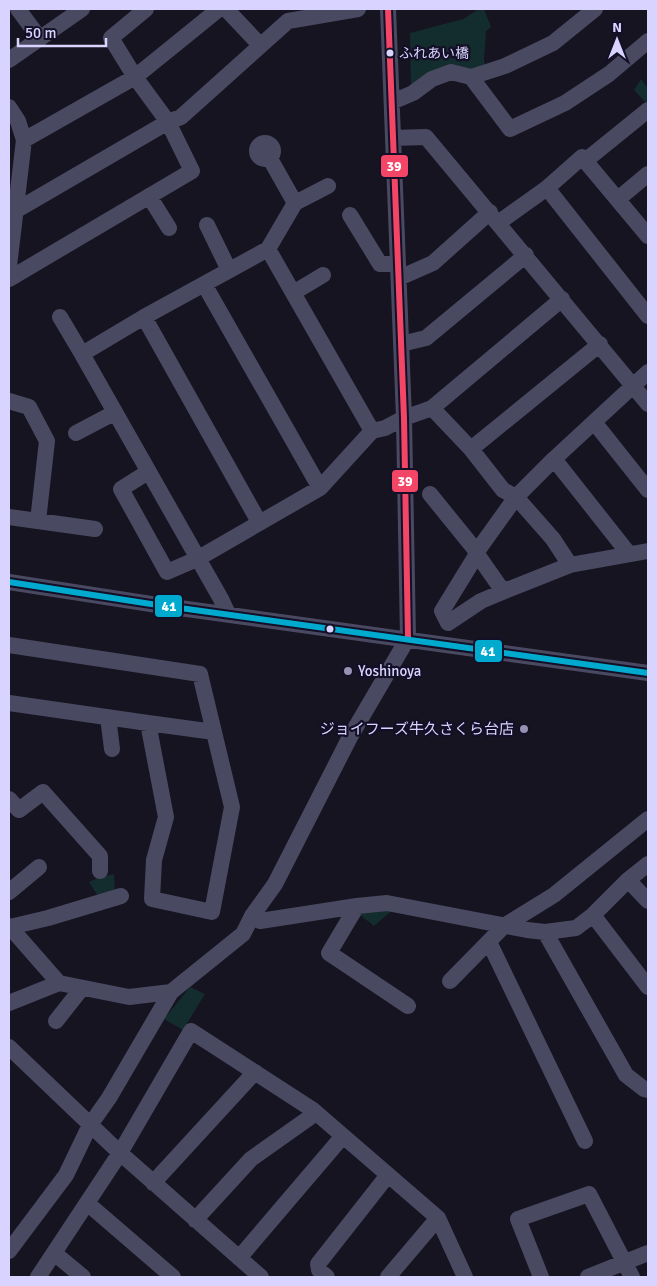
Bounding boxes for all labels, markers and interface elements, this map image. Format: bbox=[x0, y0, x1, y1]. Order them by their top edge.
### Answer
scale bar bbox=[18, 15, 105, 47]
north arrow bbox=[592, 15, 642, 65]
text: N bbox=[612, 19, 622, 36]
text: 50 m bbox=[25, 24, 56, 42]
place label: ふれあい橋 bbox=[399, 45, 469, 62]
marker: ふれあい橋 bbox=[385, 48, 395, 58]
line badge: 39 bbox=[380, 154, 409, 178]
text: 39 bbox=[386, 158, 402, 175]
line badge: 39 bbox=[391, 469, 419, 493]
text: 39 bbox=[397, 473, 413, 490]
line badge: 41 bbox=[154, 594, 183, 618]
text: 41 bbox=[161, 598, 177, 615]
unlabelled marker bbox=[325, 624, 335, 634]
line badge: 41 bbox=[474, 639, 503, 663]
text: 41 bbox=[480, 643, 496, 660]
place label: Yoshinoya bbox=[358, 662, 421, 680]
marker: Yoshinoya bbox=[342, 665, 354, 677]
place label: ジョイフーズ牛久さくら台店 bbox=[320, 720, 514, 738]
marker: ジョイフーズ牛久さくら台店 bbox=[518, 723, 530, 735]

